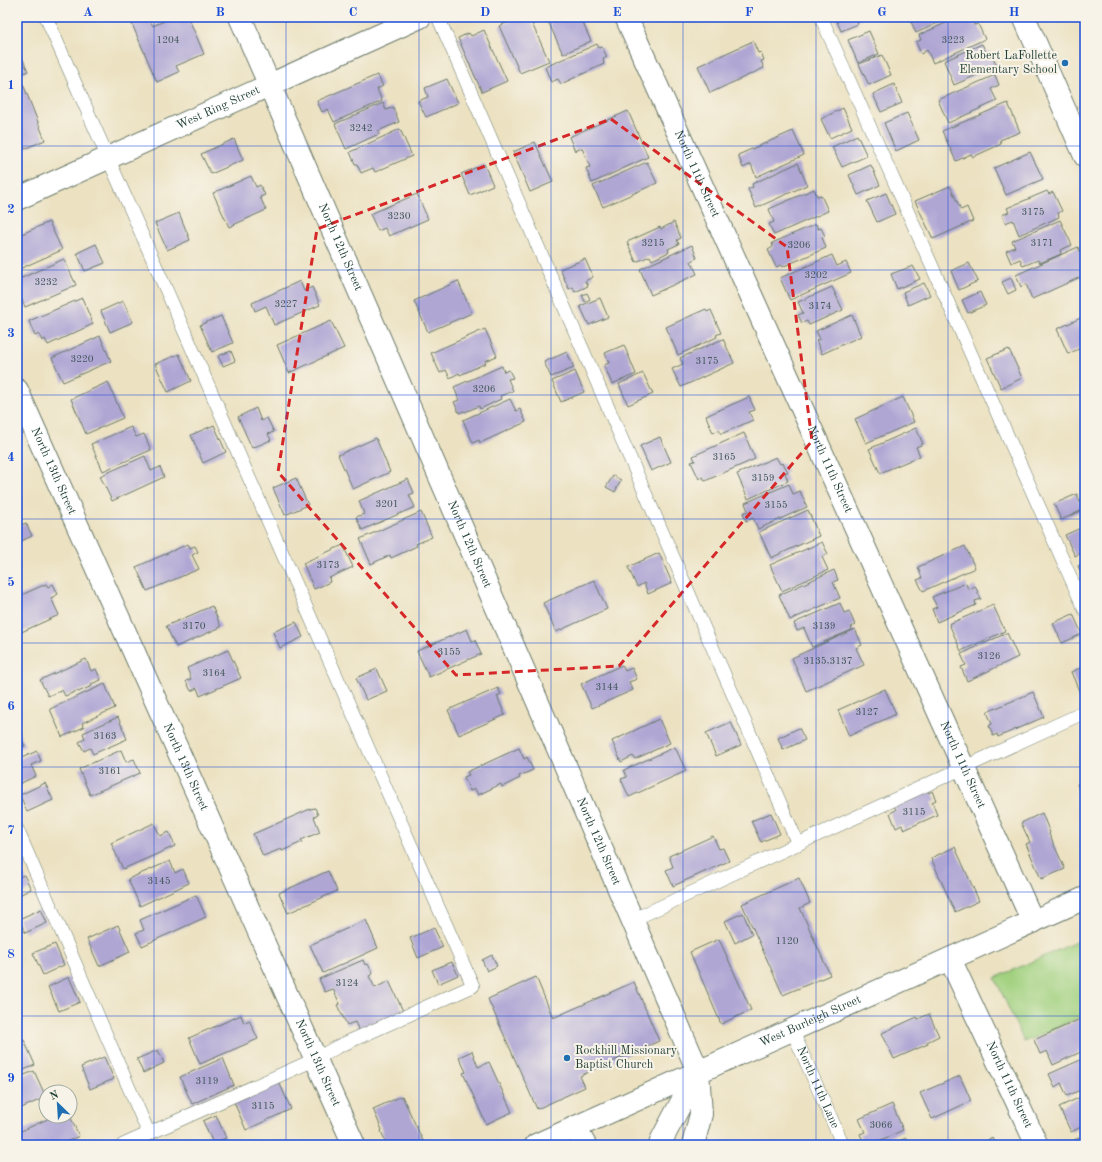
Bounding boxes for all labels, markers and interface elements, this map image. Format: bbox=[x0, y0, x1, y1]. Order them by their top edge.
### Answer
text: A bbox=[83, 6, 93, 19]
text: B bbox=[215, 6, 225, 19]
text: C bbox=[349, 6, 357, 19]
text: D bbox=[480, 6, 490, 19]
text: E bbox=[613, 6, 622, 19]
text: F bbox=[745, 6, 754, 19]
text: G bbox=[877, 6, 887, 19]
text: H bbox=[1009, 6, 1020, 19]
house number: 1204 bbox=[156, 35, 180, 45]
house number: 3223 bbox=[941, 35, 965, 45]
place label: Robert LaFollette Elementary School bbox=[959, 50, 1057, 76]
marker: Robert LaFollette Elementary School bbox=[1060, 58, 1070, 68]
text: 1 bbox=[7, 79, 15, 92]
street label: West Ring Street bbox=[175, 84, 262, 132]
house number: 3242 bbox=[349, 123, 373, 133]
street label: North 11th Street bbox=[672, 128, 721, 219]
street label: North 12th Street bbox=[316, 202, 364, 293]
text: 2 bbox=[7, 203, 15, 216]
house number: 3175 bbox=[1021, 207, 1045, 217]
house number: 3230 bbox=[387, 211, 411, 221]
house number: 3215 bbox=[641, 238, 665, 248]
house number: 3171 bbox=[1030, 238, 1054, 248]
house number: 3206 bbox=[787, 240, 811, 250]
house number: 3202 bbox=[804, 270, 828, 280]
house number: 3232 bbox=[34, 277, 58, 287]
house number: 3227 bbox=[274, 299, 298, 309]
house number: 3174 bbox=[808, 301, 832, 311]
text: 3 bbox=[7, 327, 15, 340]
house number: 3220 bbox=[70, 354, 94, 364]
house number: 3175 bbox=[695, 356, 719, 366]
house number: 3206 bbox=[472, 384, 496, 394]
street label: North 11th Street bbox=[805, 424, 854, 515]
street label: North 13th Street bbox=[29, 426, 78, 517]
text: 4 bbox=[7, 451, 15, 464]
house number: 3165 bbox=[712, 452, 736, 462]
house number: 3159 bbox=[751, 473, 775, 483]
house number: 3201 bbox=[375, 499, 399, 509]
street label: North 12th Street bbox=[445, 499, 493, 590]
house number: 3155 bbox=[764, 500, 788, 510]
house number: 3173 bbox=[316, 560, 340, 570]
text: 5 bbox=[7, 576, 15, 589]
house number: 3170 bbox=[182, 621, 206, 631]
house number: 3139 bbox=[812, 621, 836, 631]
house number: 3155 bbox=[437, 647, 461, 657]
house number: 3126 bbox=[977, 651, 1001, 661]
house number: 3135,3137 bbox=[803, 656, 853, 666]
house number: 3164 bbox=[202, 668, 226, 678]
house number: 3144 bbox=[595, 682, 619, 692]
text: 6 bbox=[7, 700, 15, 713]
house number: 3127 bbox=[855, 707, 879, 717]
street label: North 11th Street bbox=[938, 719, 987, 810]
street label: North 13th Street bbox=[161, 722, 210, 813]
house number: 3163 bbox=[93, 731, 117, 741]
house number: 3161 bbox=[98, 766, 122, 776]
street label: North 12th Street bbox=[574, 796, 623, 887]
house number: 3115 bbox=[902, 807, 926, 817]
text: 7 bbox=[7, 824, 15, 837]
house number: 3145 bbox=[147, 876, 171, 886]
house number: 1120 bbox=[775, 936, 799, 946]
text: 8 bbox=[7, 948, 15, 961]
house number: 3124 bbox=[335, 978, 359, 988]
street label: West Burleigh Street bbox=[758, 993, 863, 1050]
street label: North 13th Street bbox=[293, 1018, 342, 1108]
street label: North 11th Street bbox=[984, 1040, 1034, 1130]
place label: Rockhill Missionary Baptist Church bbox=[575, 1045, 678, 1071]
street label: North 11th Lane bbox=[794, 1045, 841, 1131]
marker: Rockhill Missionary Baptist Church bbox=[562, 1053, 572, 1063]
text: 9 bbox=[7, 1072, 15, 1085]
house number: 3119 bbox=[195, 1076, 219, 1086]
north arrow bbox=[38, 1084, 78, 1124]
text: N bbox=[48, 1089, 61, 1103]
house number: 3115 bbox=[251, 1101, 275, 1111]
house number: 3066 bbox=[869, 1120, 893, 1130]

